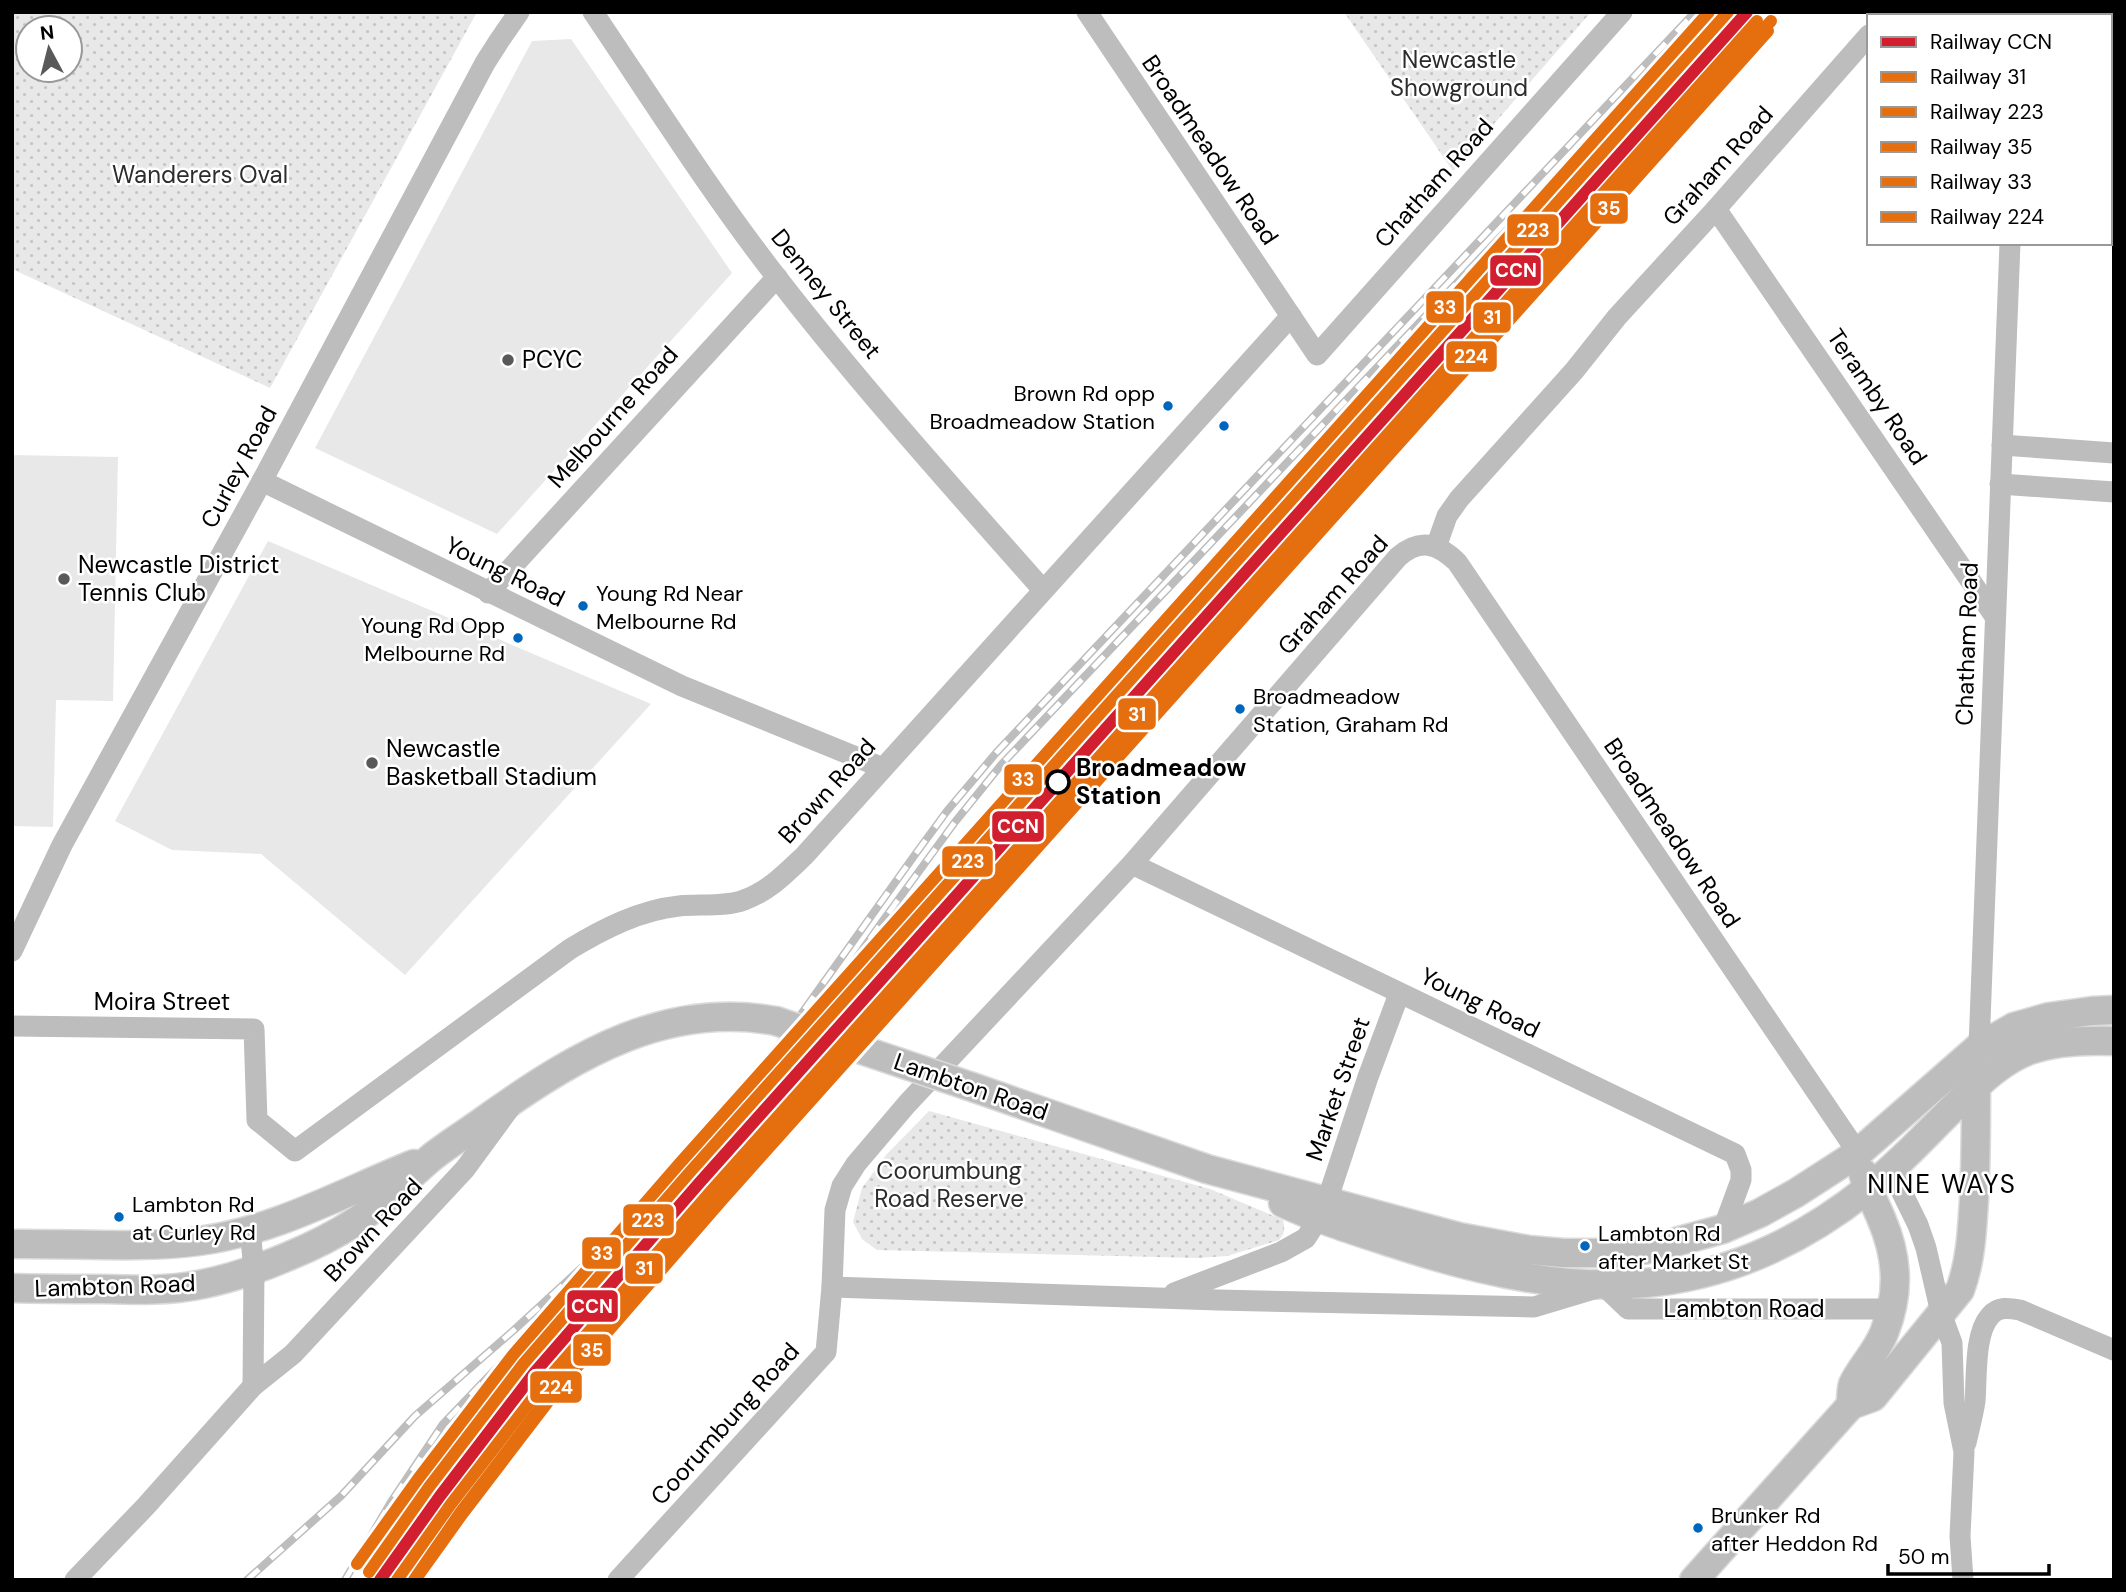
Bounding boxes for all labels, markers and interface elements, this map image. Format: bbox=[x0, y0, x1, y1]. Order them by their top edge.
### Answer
north arrow bbox=[14, 14, 84, 84]
legend bbox=[1867, 14, 2112, 245]
text: N bbox=[39, 19, 55, 46]
text: Railway CCN bbox=[1930, 28, 2052, 56]
park label: Newcastle Showground bbox=[1390, 44, 1528, 103]
street label: Broadmeadow Road bbox=[1135, 49, 1286, 251]
text: Railway 31 bbox=[1930, 63, 2026, 91]
text: Railway 223 bbox=[1930, 98, 2044, 126]
street label: Graham Road bbox=[1656, 99, 1780, 232]
street label: Chatham Road bbox=[1367, 111, 1500, 254]
text: Railway 35 bbox=[1930, 133, 2033, 161]
park label: Wanderers Oval bbox=[112, 159, 288, 190]
text: Railway 33 bbox=[1930, 168, 2032, 196]
line badge: 35 bbox=[1589, 192, 1629, 225]
text: 35 bbox=[1597, 196, 1621, 221]
text: Railway 224 bbox=[1930, 203, 2044, 231]
line badge: 223 bbox=[1506, 213, 1560, 247]
text: 223 bbox=[1516, 218, 1550, 243]
street label: Denney Street bbox=[764, 222, 888, 365]
line badge: CCN bbox=[1489, 254, 1542, 287]
text: CCN bbox=[1495, 258, 1537, 283]
line badge: 33 bbox=[1425, 290, 1465, 324]
text: 33 bbox=[1434, 295, 1456, 320]
line badge: 31 bbox=[1472, 301, 1512, 334]
text: 31 bbox=[1483, 305, 1501, 330]
street label: Teramby Road bbox=[1820, 323, 1934, 471]
street label: Melbourne Road bbox=[541, 339, 685, 494]
line badge: 224 bbox=[1445, 340, 1498, 373]
place label: PCYC bbox=[522, 344, 582, 375]
text: 224 bbox=[1454, 344, 1488, 369]
marker: PCYC bbox=[500, 352, 516, 368]
place label: Brown Rd opp Broadmeadow Station bbox=[929, 379, 1155, 436]
marker: Brown Rd opp Broadmeadow Station bbox=[1161, 399, 1175, 413]
street label: Curley Road bbox=[193, 400, 284, 533]
unlabelled marker bbox=[1217, 419, 1231, 433]
street label: Graham Road bbox=[1271, 528, 1395, 661]
street label: Young Road bbox=[440, 529, 570, 614]
place label: Newcastle District Tennis Club bbox=[78, 549, 279, 608]
street label: Chatham Road bbox=[1948, 562, 1985, 726]
marker: Newcastle District Tennis Club bbox=[56, 571, 72, 587]
place label: Young Rd Near Melbourne Rd bbox=[596, 579, 743, 636]
marker: Young Rd Near Melbourne Rd bbox=[576, 599, 590, 613]
place label: Young Rd Opp Melbourne Rd bbox=[361, 611, 505, 668]
marker: Young Rd Opp Melbourne Rd bbox=[511, 631, 525, 645]
place label: Broadmeadow Station, Graham Rd bbox=[1253, 682, 1449, 739]
line badge: 31 bbox=[1117, 697, 1157, 731]
text: 31 bbox=[1128, 702, 1146, 727]
marker: Broadmeadow Station, Graham Rd bbox=[1233, 702, 1247, 716]
street label: Brown Road bbox=[771, 732, 882, 850]
street label: Broadmeadow Road bbox=[1597, 732, 1748, 934]
place label: Newcastle Basketball Stadium bbox=[386, 733, 597, 792]
place label: Broadmeadow Station bbox=[1076, 752, 1246, 811]
marker: Newcastle Basketball Stadium bbox=[364, 755, 380, 771]
line badge: 33 bbox=[1003, 763, 1043, 796]
text: 33 bbox=[1012, 767, 1034, 792]
marker: Broadmeadow Station bbox=[1046, 770, 1070, 794]
line badge: CCN bbox=[991, 810, 1045, 843]
text: CCN bbox=[997, 814, 1039, 839]
line badge: 223 bbox=[941, 845, 994, 878]
text: 223 bbox=[951, 849, 985, 874]
street label: Young Road bbox=[1415, 960, 1545, 1045]
street label: Moira Street bbox=[94, 986, 230, 1017]
street label: Market Street bbox=[1298, 1013, 1377, 1165]
street label: Lambton Road bbox=[890, 1046, 1052, 1127]
park label: Coorumbung Road Reserve bbox=[874, 1155, 1024, 1214]
district label: NINE WAYS bbox=[1867, 1167, 2017, 1201]
street label: Brown Road bbox=[317, 1171, 429, 1288]
place label: Lambton Rd at Curley Rd bbox=[132, 1190, 256, 1247]
line badge: 223 bbox=[622, 1203, 675, 1237]
text: 223 bbox=[631, 1208, 665, 1233]
marker: Lambton Rd at Curley Rd bbox=[112, 1210, 126, 1224]
place label: Lambton Rd after Market St bbox=[1598, 1219, 1749, 1276]
line badge: 33 bbox=[581, 1236, 622, 1270]
marker: Lambton Rd after Market St bbox=[1578, 1239, 1592, 1253]
text: 33 bbox=[591, 1241, 613, 1266]
line badge: 31 bbox=[624, 1252, 664, 1285]
text: 31 bbox=[635, 1256, 653, 1281]
street label: Lambton Road bbox=[34, 1267, 196, 1304]
line badge: CCN bbox=[566, 1289, 619, 1323]
street label: Lambton Road bbox=[1664, 1293, 1824, 1324]
text: CCN bbox=[571, 1294, 613, 1319]
line badge: 35 bbox=[572, 1333, 612, 1367]
street label: Coorumbung Road bbox=[644, 1336, 806, 1511]
text: 35 bbox=[580, 1338, 604, 1363]
line badge: 224 bbox=[529, 1370, 583, 1404]
text: 224 bbox=[539, 1375, 573, 1400]
place label: Brunker Rd after Heddon Rd bbox=[1711, 1501, 1878, 1558]
marker: Brunker Rd after Heddon Rd bbox=[1691, 1521, 1705, 1535]
scale bar bbox=[1888, 1532, 2049, 1576]
text: 50 m bbox=[1898, 1543, 1949, 1571]

